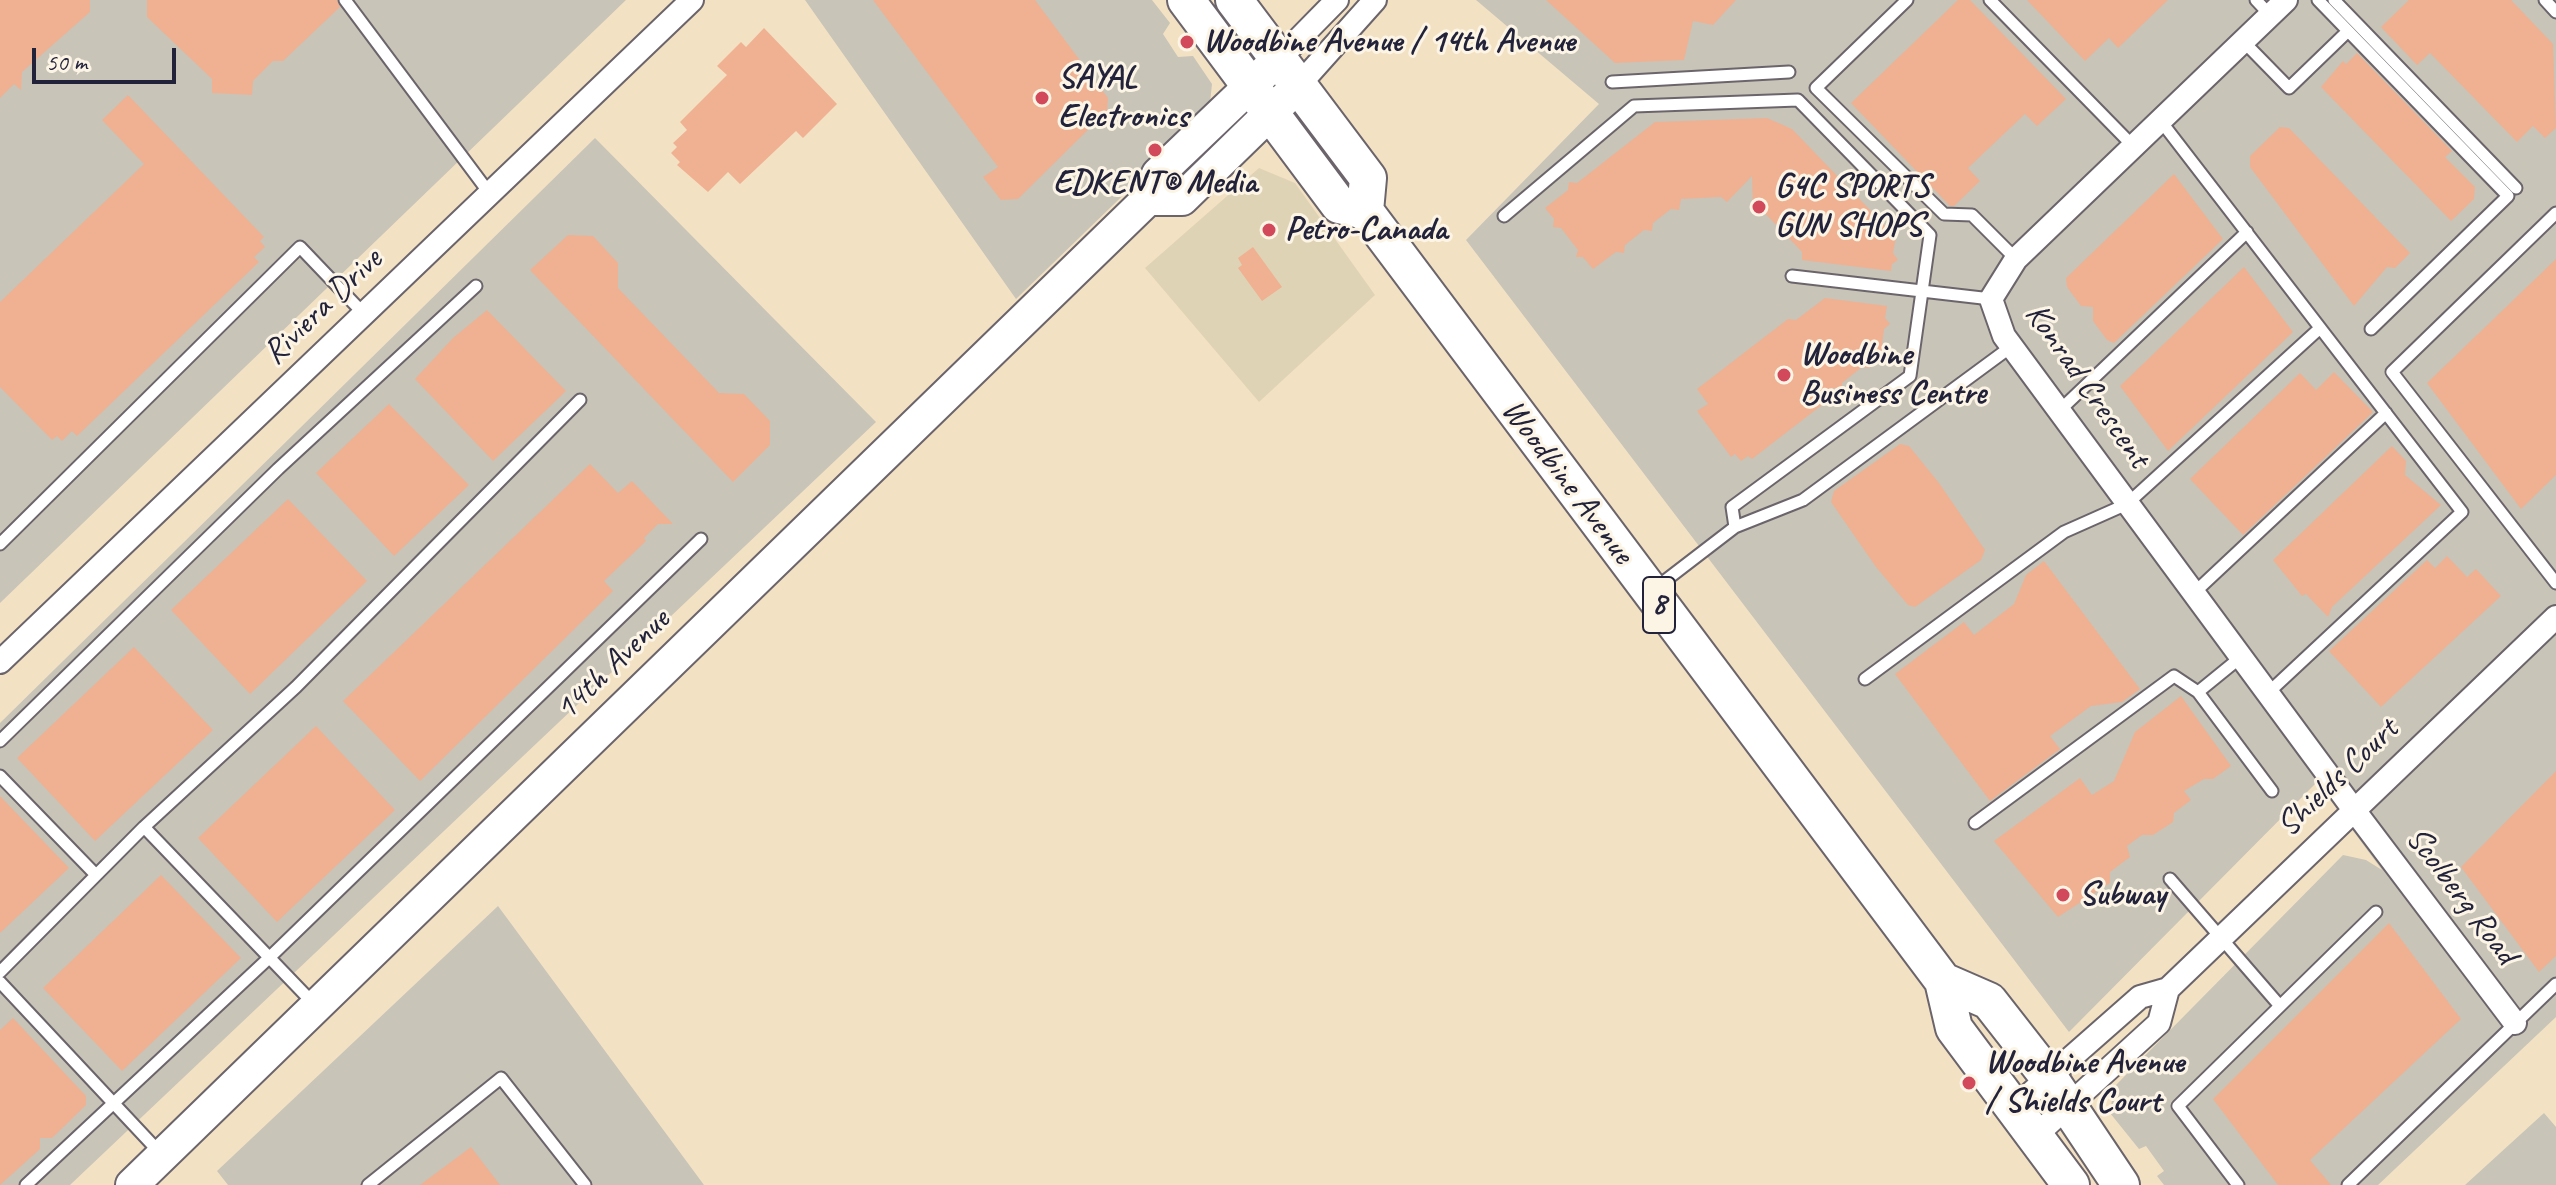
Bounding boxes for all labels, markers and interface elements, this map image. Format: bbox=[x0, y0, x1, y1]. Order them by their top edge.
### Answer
place label: Woodbine Avenue / 14th Avenue bbox=[1203, 22, 1575, 62]
scale bar bbox=[36, 32, 180, 82]
marker: Woodbine Avenue / 14th Avenue bbox=[1178, 33, 1196, 51]
text: 50 m bbox=[46, 47, 87, 77]
place label: SAYAL Electronics bbox=[1058, 58, 1189, 138]
marker: SAYAL Electronics bbox=[1033, 89, 1051, 107]
marker: EDKENT® Media bbox=[1146, 141, 1164, 159]
place label: EDKENT® Media bbox=[1053, 163, 1257, 203]
place label: G4C SPORTS GUN SHOPS bbox=[1775, 167, 1930, 246]
marker: G4C SPORTS GUN SHOPS bbox=[1750, 198, 1768, 216]
place label: Petro-Canada bbox=[1285, 210, 1447, 250]
marker: Petro-Canada bbox=[1260, 221, 1278, 239]
street label: Riviera Drive bbox=[255, 240, 391, 374]
street label: Konrad Crescent bbox=[2015, 296, 2159, 476]
place label: Woodbine Business Centre bbox=[1800, 335, 1986, 414]
marker: Woodbine Business Centre bbox=[1775, 366, 1793, 384]
street label: Woodbine Avenue bbox=[1492, 392, 1642, 572]
road number: 8 bbox=[1643, 577, 1675, 633]
street label: 14th Avenue bbox=[547, 600, 679, 730]
street label: Shields Court bbox=[2269, 710, 2407, 846]
street label: Scolberg Road bbox=[2396, 819, 2526, 973]
place label: Subway bbox=[2079, 875, 2166, 915]
marker: Subway bbox=[2054, 886, 2072, 904]
place label: Woodbine Avenue / Shields Court bbox=[1985, 1043, 2184, 1122]
marker: Woodbine Avenue / Shields Court bbox=[1960, 1074, 1978, 1092]

